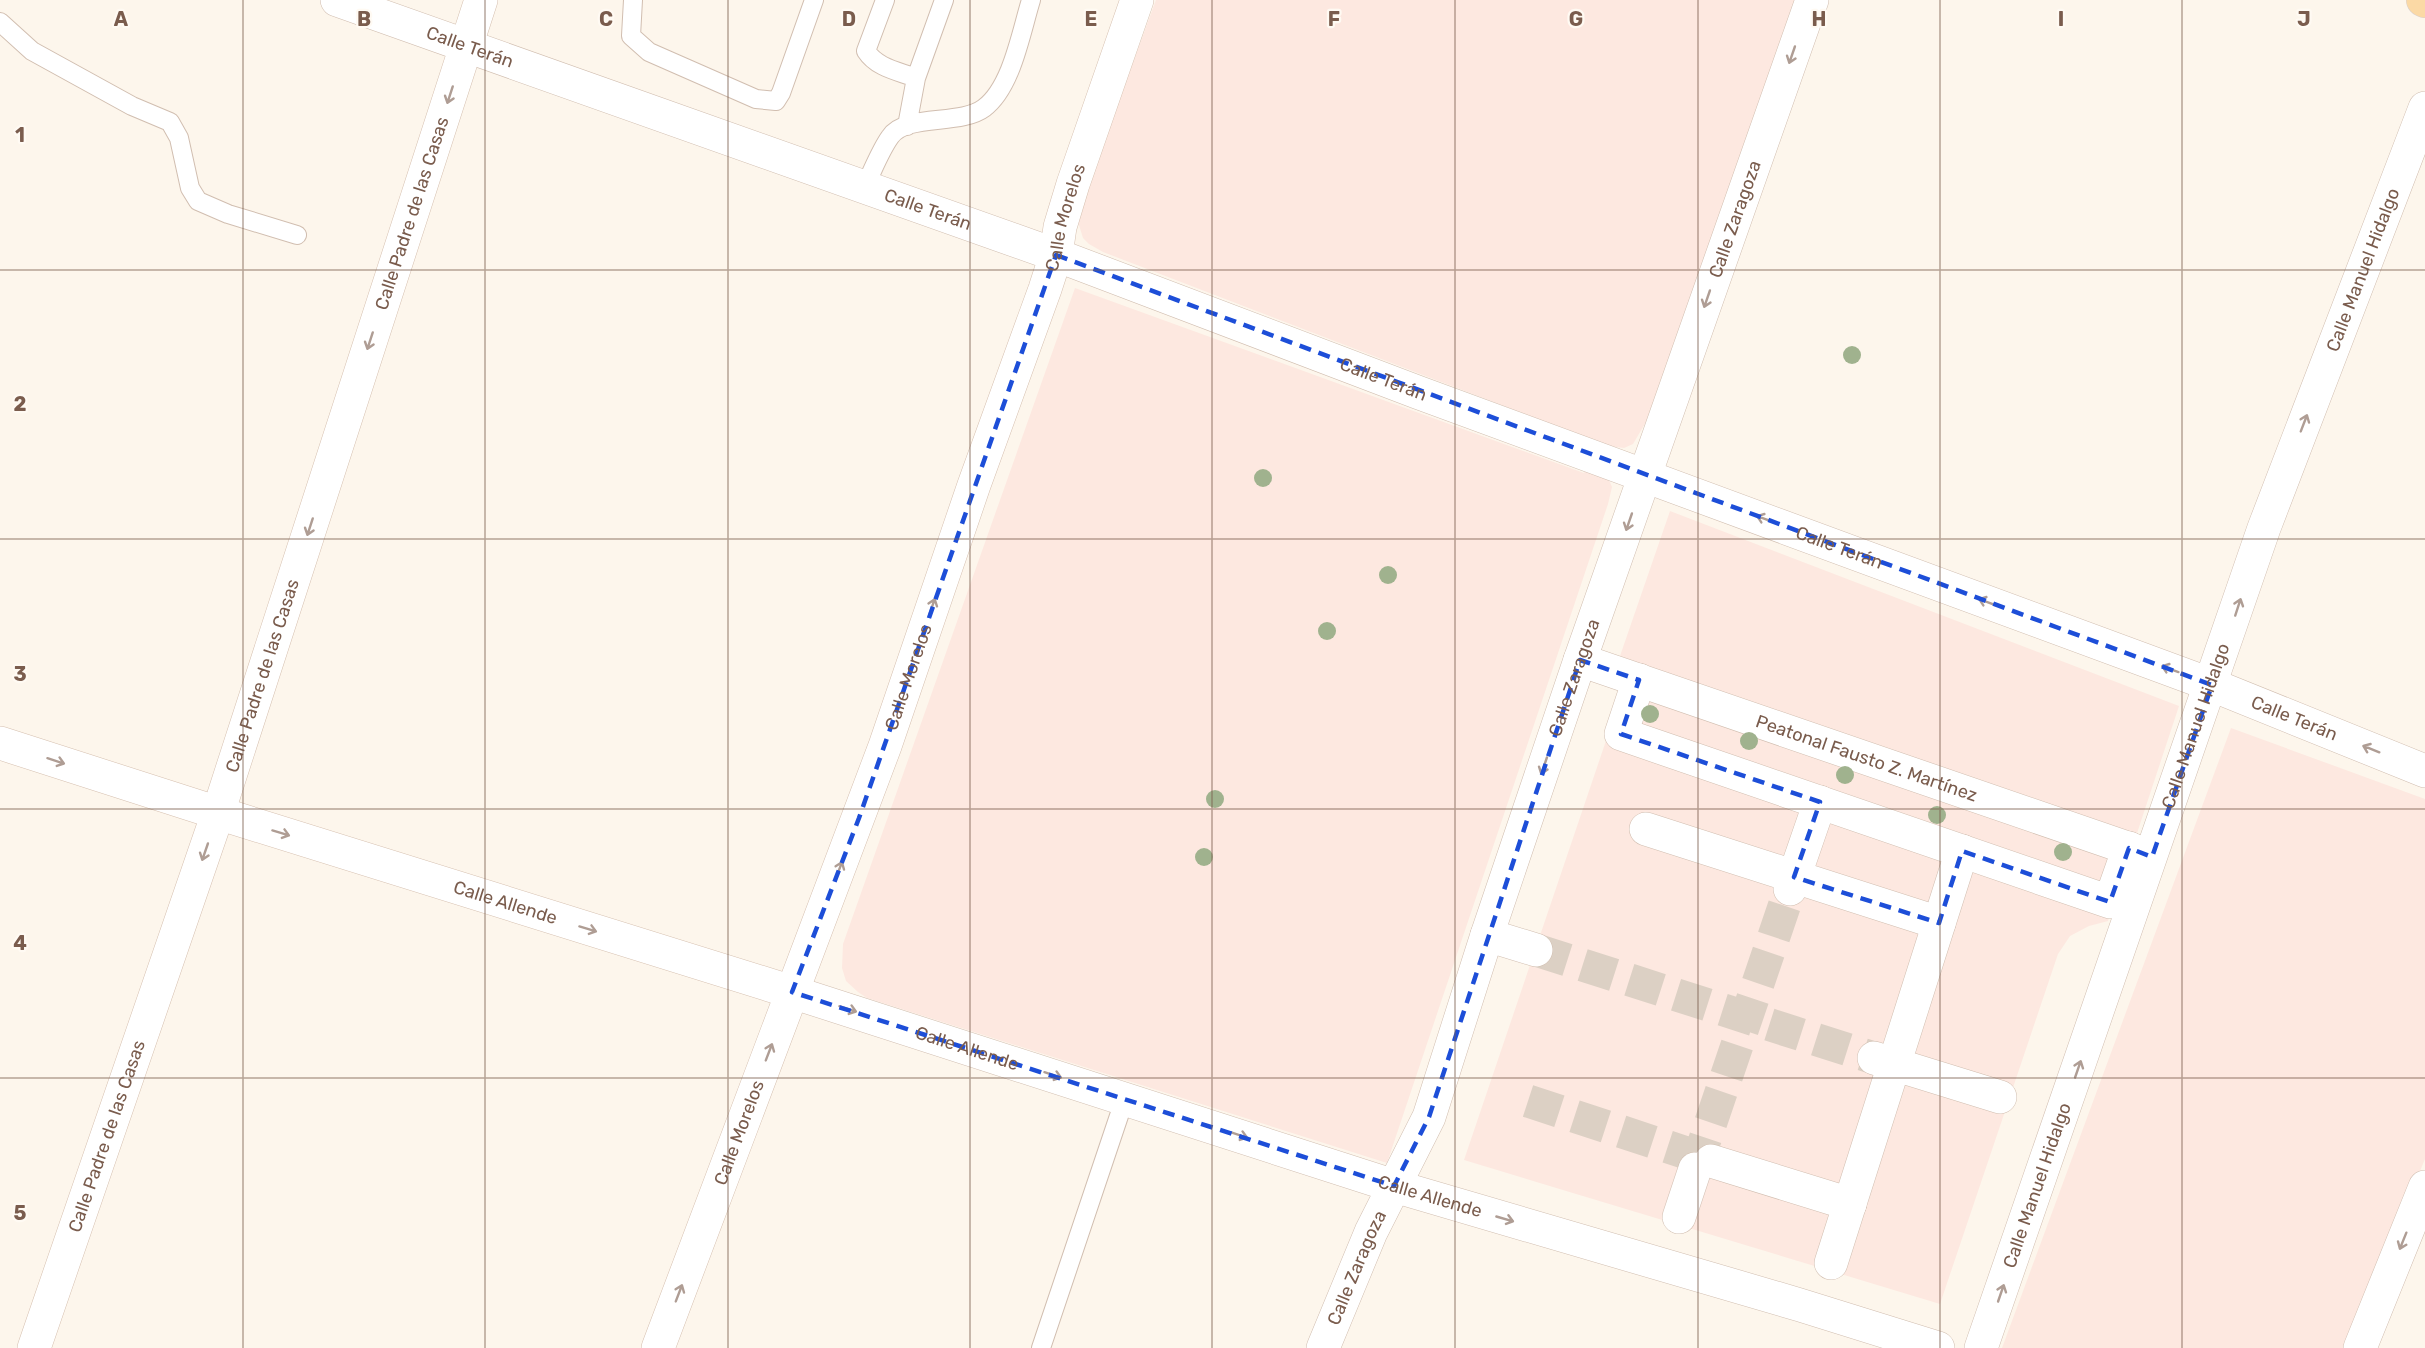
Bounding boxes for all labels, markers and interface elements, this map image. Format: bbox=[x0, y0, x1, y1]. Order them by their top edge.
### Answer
text: A bbox=[114, 7, 129, 31]
text: B bbox=[357, 7, 371, 31]
text: C bbox=[599, 7, 613, 31]
text: D bbox=[842, 7, 856, 31]
text: E bbox=[1085, 7, 1097, 31]
text: F bbox=[1328, 7, 1340, 31]
text: G bbox=[1569, 7, 1583, 31]
text: H bbox=[1812, 7, 1826, 31]
text: I bbox=[2058, 7, 2064, 31]
text: J bbox=[2297, 7, 2311, 31]
street label: Calle Terán bbox=[423, 22, 517, 73]
one-way arrow bbox=[1786, 45, 1797, 64]
one-way arrow bbox=[443, 85, 454, 104]
street label: Calle Padre de las Casas bbox=[370, 114, 454, 313]
text: 1 bbox=[15, 123, 25, 147]
street label: Calle Zaragoza bbox=[1704, 158, 1766, 281]
street label: Calle Morelos bbox=[1040, 161, 1090, 274]
street label: Calle Terán bbox=[881, 184, 975, 235]
street label: Calle Manuel Hidalgo bbox=[2322, 185, 2404, 355]
one-way arrow bbox=[1701, 289, 1712, 308]
one-way arrow bbox=[364, 331, 375, 350]
street label: Calle Terán bbox=[1337, 353, 1430, 406]
text: 2 bbox=[14, 392, 27, 416]
one-way arrow bbox=[2299, 414, 2310, 433]
one-way arrow bbox=[1623, 513, 1634, 531]
one-way arrow bbox=[1756, 513, 1775, 524]
one-way arrow bbox=[304, 517, 315, 535]
street label: Calle Terán bbox=[1793, 522, 1886, 574]
street label: Calle Padre de las Casas bbox=[221, 576, 304, 775]
one-way arrow bbox=[1978, 595, 1997, 606]
one-way arrow bbox=[928, 598, 939, 617]
one-way arrow bbox=[2233, 598, 2244, 616]
street label: Calle Zaragoza bbox=[1544, 616, 1605, 739]
street label: Calle Morelos bbox=[880, 621, 937, 733]
street label: Calle Manuel Hidalgo bbox=[2157, 640, 2234, 812]
text: 3 bbox=[13, 662, 27, 686]
one-way arrow bbox=[2161, 663, 2180, 674]
street label: Calle Terán bbox=[2248, 691, 2341, 745]
street label: Peatonal Fausto Z. Martínez bbox=[1753, 710, 1980, 807]
one-way arrow bbox=[2362, 743, 2381, 754]
one-way arrow bbox=[46, 756, 65, 767]
one-way arrow bbox=[1538, 756, 1549, 775]
one-way arrow bbox=[271, 828, 290, 839]
one-way arrow bbox=[198, 842, 209, 861]
one-way arrow bbox=[835, 861, 846, 879]
street label: Calle Allende bbox=[451, 876, 560, 929]
one-way arrow bbox=[578, 924, 597, 935]
text: 4 bbox=[13, 931, 27, 955]
one-way arrow bbox=[838, 1004, 857, 1015]
street label: Calle Allende bbox=[913, 1022, 1022, 1075]
street label: Calle Padre de las Casas bbox=[64, 1037, 150, 1235]
one-way arrow bbox=[765, 1043, 776, 1061]
one-way arrow bbox=[2074, 1060, 2085, 1079]
one-way arrow bbox=[1043, 1070, 1062, 1081]
street label: Calle Morelos bbox=[709, 1077, 769, 1188]
street label: Calle Manuel Hidalgo bbox=[1998, 1100, 2076, 1271]
one-way arrow bbox=[1229, 1131, 1248, 1142]
street label: Calle Allende bbox=[1375, 1171, 1485, 1222]
text: 5 bbox=[14, 1201, 27, 1225]
street label: Calle Zaragoza bbox=[1323, 1207, 1391, 1328]
one-way arrow bbox=[1495, 1214, 1514, 1225]
one-way arrow bbox=[2397, 1232, 2408, 1250]
one-way arrow bbox=[674, 1284, 685, 1303]
one-way arrow bbox=[1996, 1284, 2007, 1303]

